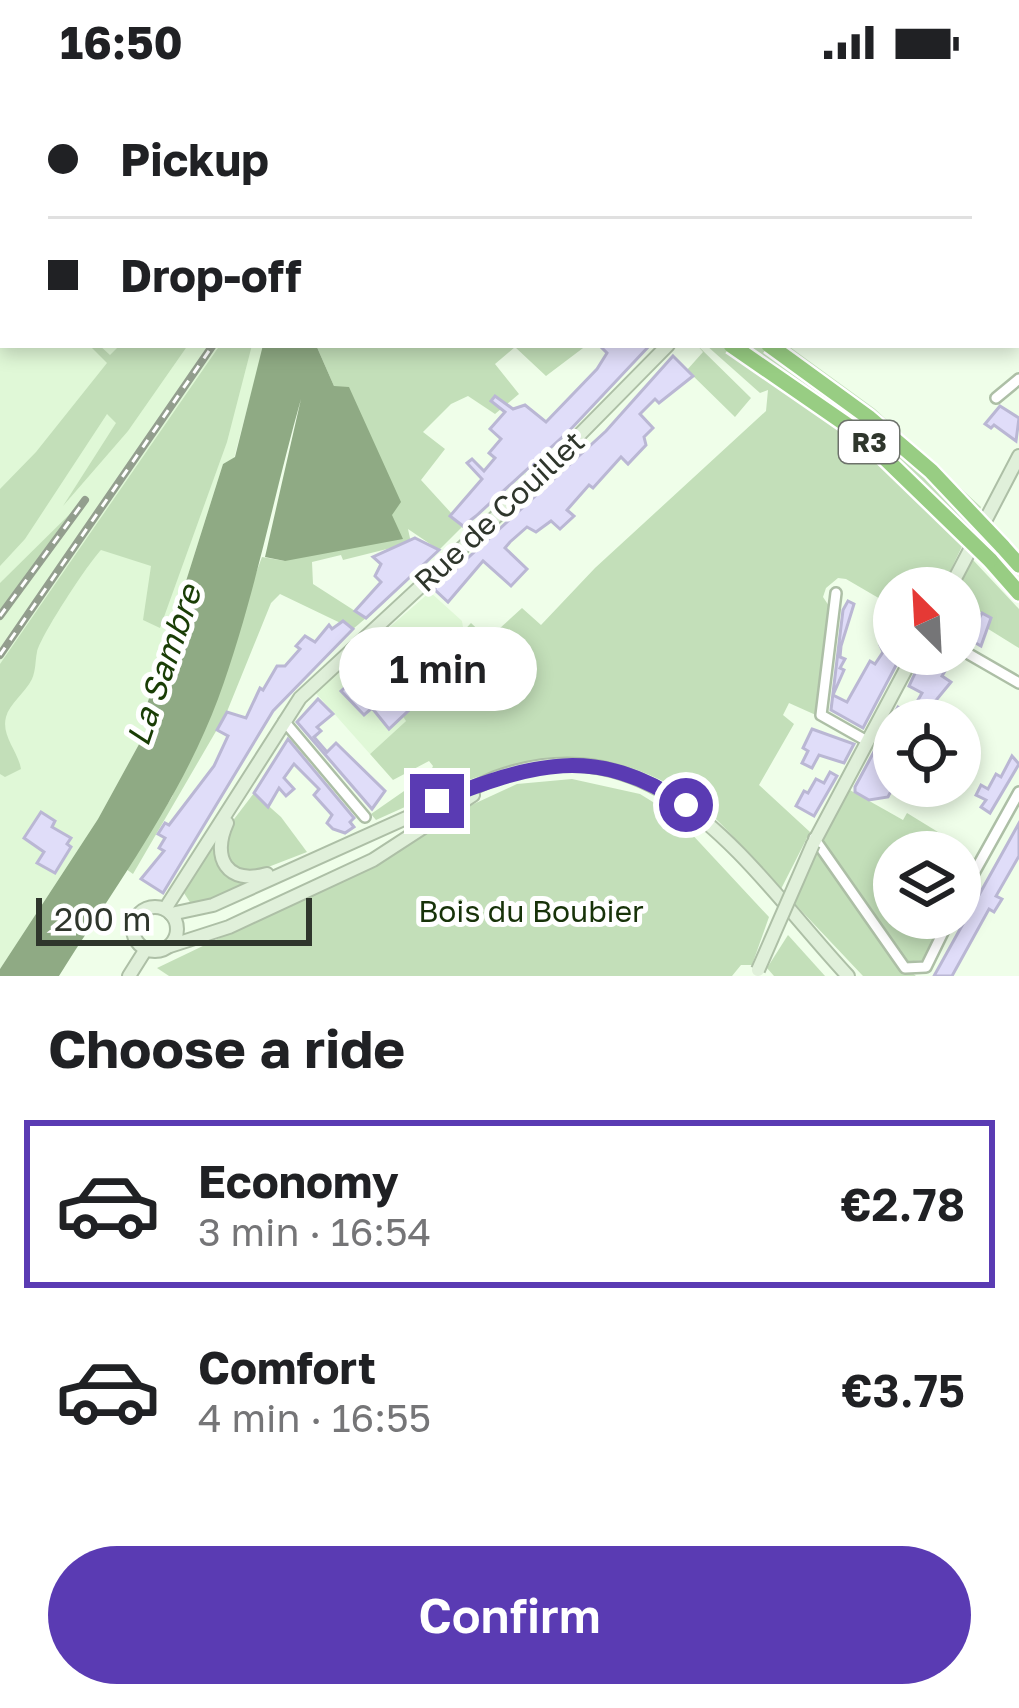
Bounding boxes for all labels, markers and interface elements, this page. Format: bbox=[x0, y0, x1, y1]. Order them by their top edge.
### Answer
text: 16:50 bbox=[60, 15, 183, 69]
text: Pickup bbox=[120, 132, 269, 186]
text: Drop-off bbox=[120, 248, 301, 302]
road number: R3 bbox=[839, 421, 899, 463]
street label: Rue de Couillet bbox=[407, 423, 591, 599]
north arrow bbox=[873, 567, 981, 675]
map controls bbox=[873, 567, 981, 939]
water label: La Sambre bbox=[117, 577, 210, 750]
callout: 1 min bbox=[338, 627, 536, 711]
text: 1 min bbox=[389, 645, 487, 692]
button: locate bbox=[873, 699, 981, 807]
route end bbox=[410, 774, 464, 828]
route start bbox=[659, 778, 713, 832]
button: layers bbox=[873, 831, 981, 939]
scale bar bbox=[36, 892, 312, 945]
park label: Bois du Boubier bbox=[418, 893, 644, 929]
text: 200 m bbox=[54, 899, 152, 938]
text: Choose a ride bbox=[48, 1015, 405, 1080]
icon: car bbox=[54, 1150, 162, 1258]
text: Economy bbox=[198, 1154, 399, 1208]
text: €2.78 bbox=[840, 1177, 965, 1231]
text: 3 min · 16:54 bbox=[198, 1208, 431, 1255]
icon: car bbox=[54, 1336, 162, 1444]
text: Comfort bbox=[198, 1340, 376, 1394]
text: €3.75 bbox=[842, 1363, 965, 1417]
text: 4 min · 16:55 bbox=[198, 1394, 431, 1441]
button: Confirm bbox=[48, 1546, 971, 1684]

